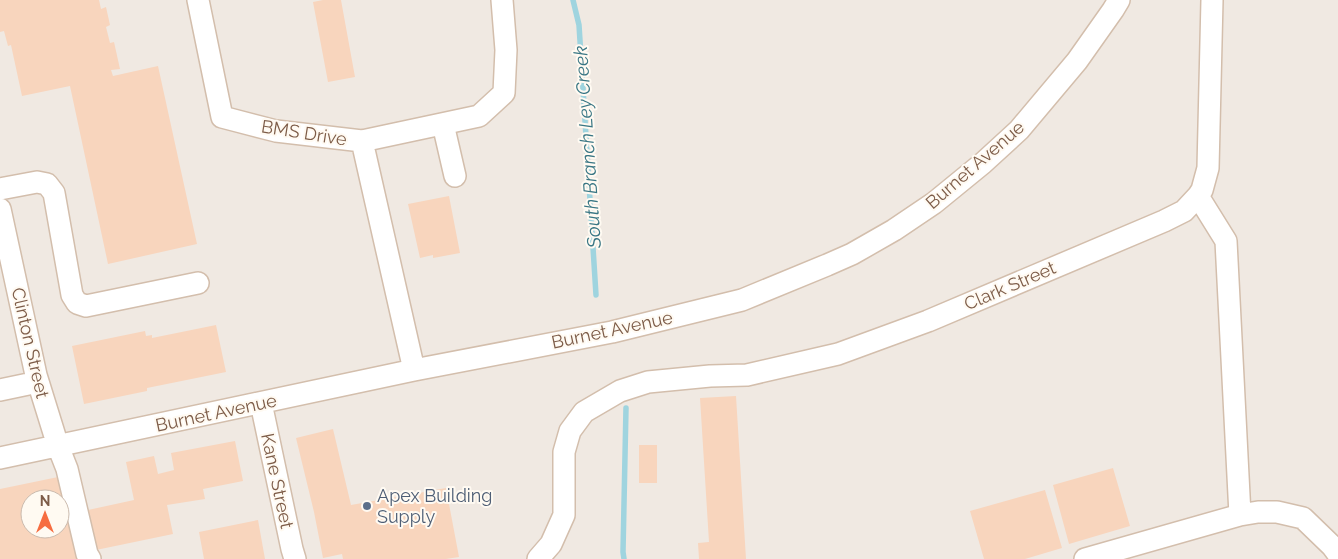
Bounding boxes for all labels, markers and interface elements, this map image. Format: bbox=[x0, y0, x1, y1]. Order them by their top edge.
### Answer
water label: South Branch Ley Creek bbox=[569, 45, 605, 250]
street label: BMS Drive bbox=[260, 115, 349, 150]
street label: Burnet Avenue bbox=[921, 116, 1028, 213]
street label: Clark Street bbox=[961, 257, 1059, 314]
street label: Clinton Street bbox=[8, 285, 53, 400]
street label: Burnet Avenue bbox=[549, 306, 675, 353]
street label: Burnet Avenue bbox=[153, 389, 279, 436]
street label: Kane Street bbox=[257, 431, 298, 530]
place label: Apex Building Supply bbox=[377, 485, 492, 527]
north arrow bbox=[20, 489, 70, 539]
text: N bbox=[40, 493, 50, 509]
marker: Apex Building Supply bbox=[361, 500, 373, 512]

